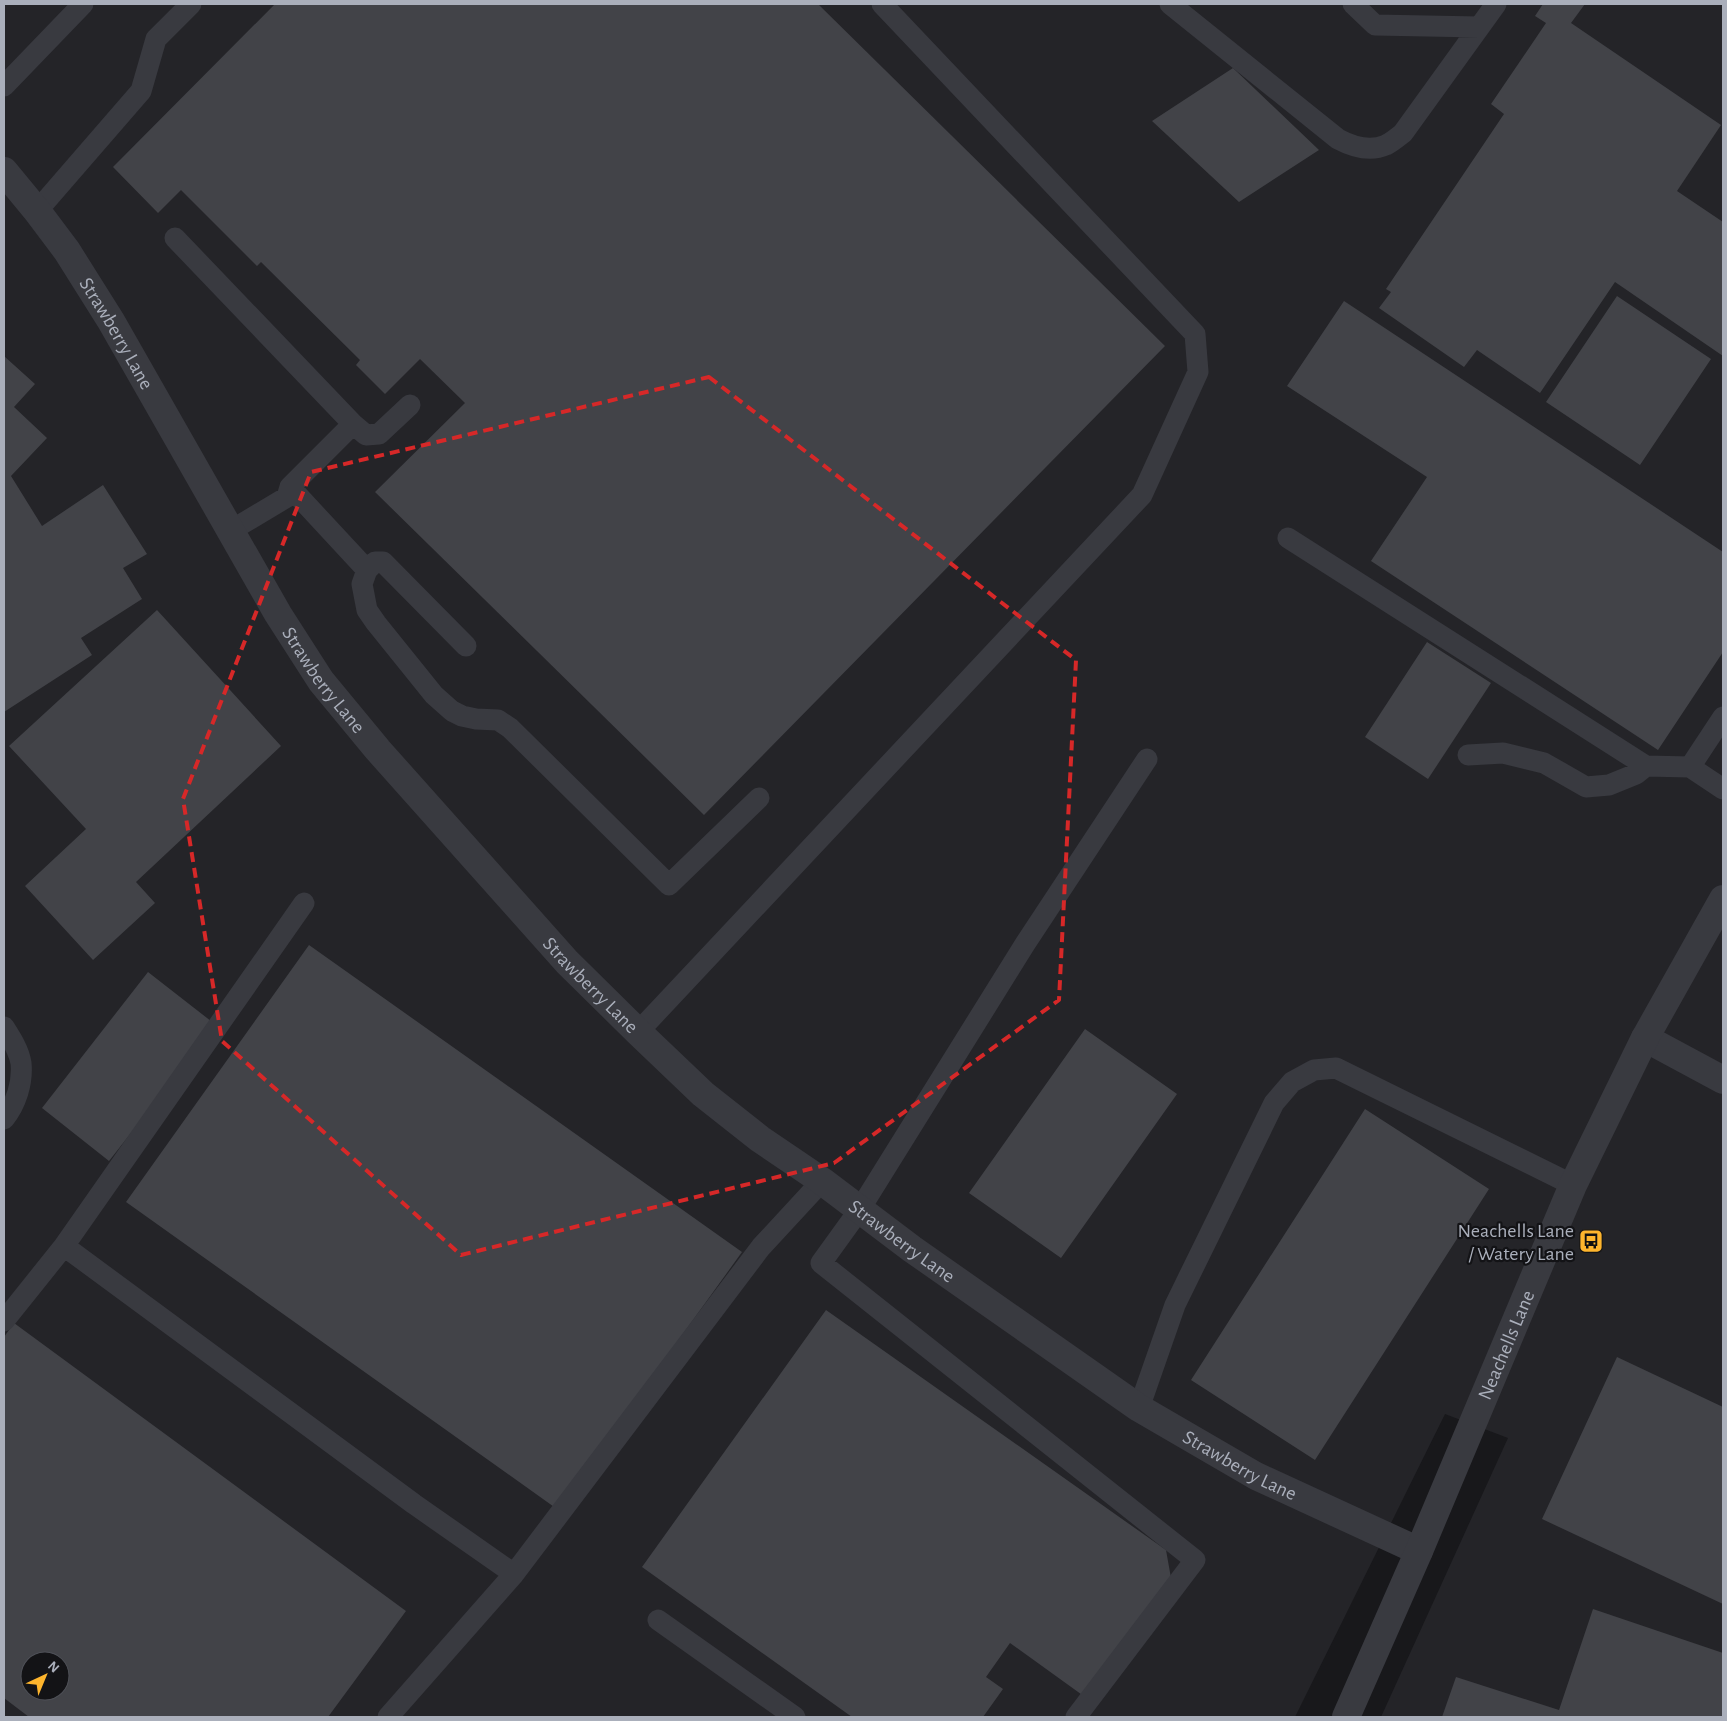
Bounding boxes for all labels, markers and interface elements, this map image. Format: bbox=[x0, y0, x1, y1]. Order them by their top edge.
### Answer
street label: Strawberry Lane bbox=[75, 274, 157, 393]
street label: Strawberry Lane bbox=[278, 624, 368, 737]
street label: Strawberry Lane bbox=[539, 934, 642, 1037]
street label: Strawberry Lane bbox=[845, 1196, 958, 1287]
place label: Neachells Lane / Watery Lane bbox=[1458, 1221, 1574, 1264]
bus stop icon: Neachells Lane / Watery Lane bbox=[1578, 1228, 1604, 1254]
street label: Neachells Lane bbox=[1475, 1288, 1538, 1403]
street label: Strawberry Lane bbox=[1179, 1427, 1300, 1504]
north arrow bbox=[20, 1651, 70, 1701]
text: N bbox=[45, 1659, 62, 1676]

